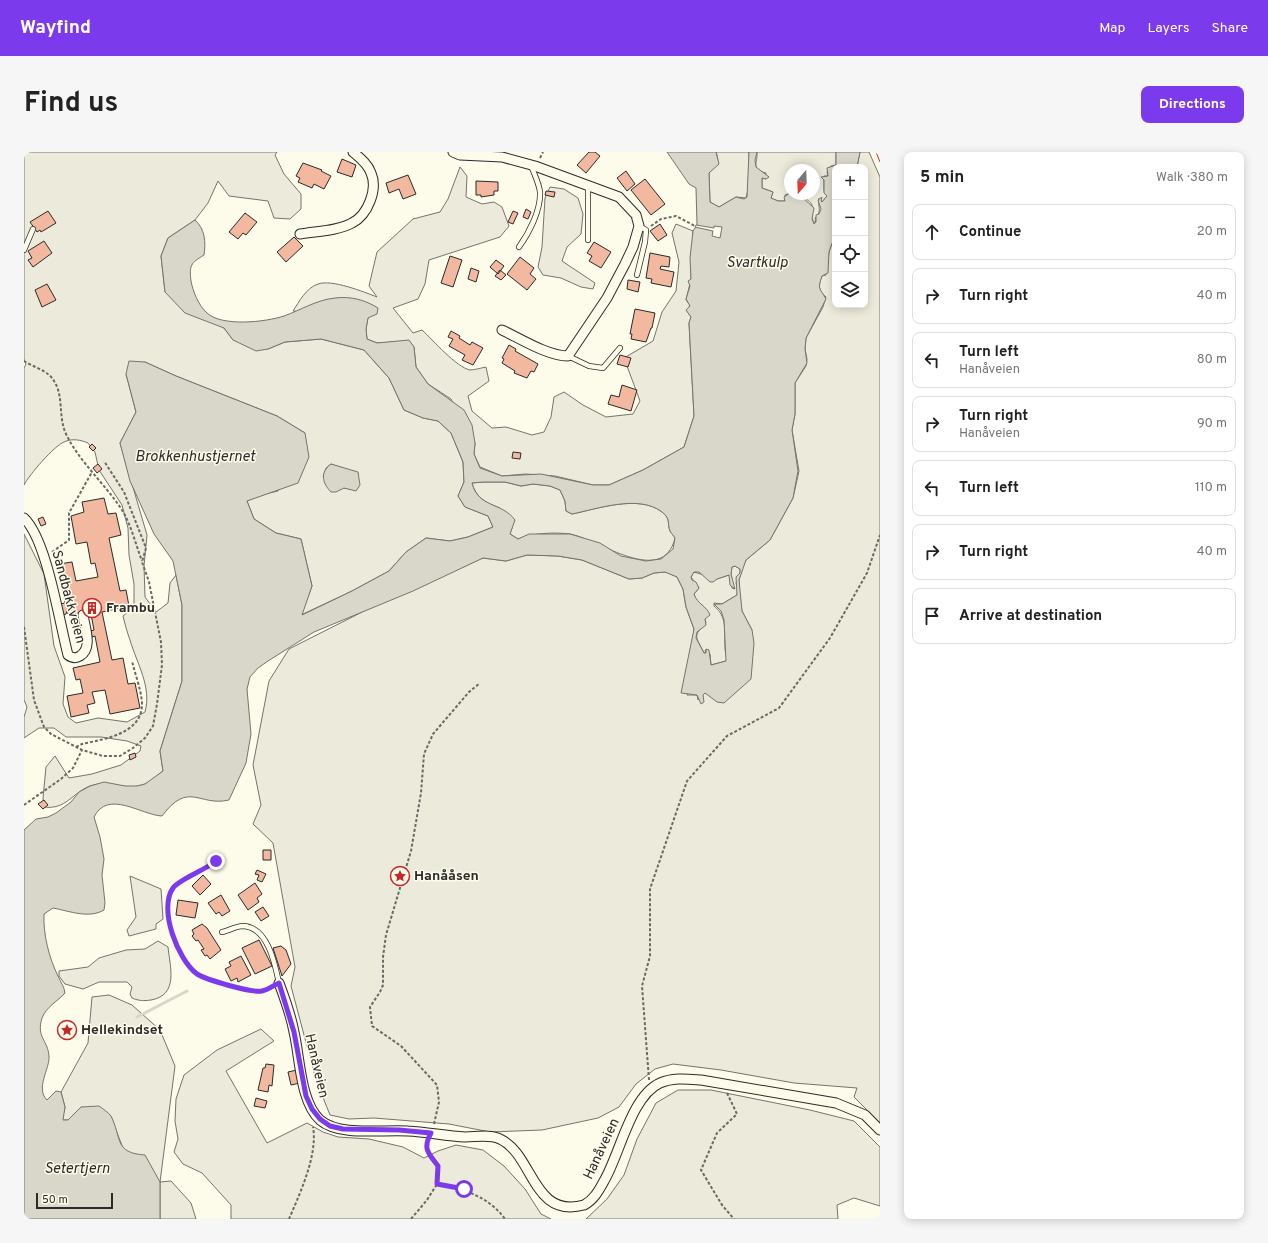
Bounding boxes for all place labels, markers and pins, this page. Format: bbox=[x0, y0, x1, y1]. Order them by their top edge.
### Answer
building icon: Frambu bbox=[81, 597, 103, 619]
place label: Frambu bbox=[106, 600, 155, 617]
place icon: Hanååsen bbox=[389, 865, 411, 887]
place label: Hanååsen bbox=[414, 868, 479, 885]
place icon: Hellekindset bbox=[56, 1019, 78, 1041]
place label: Hellekindset bbox=[81, 1022, 163, 1039]

